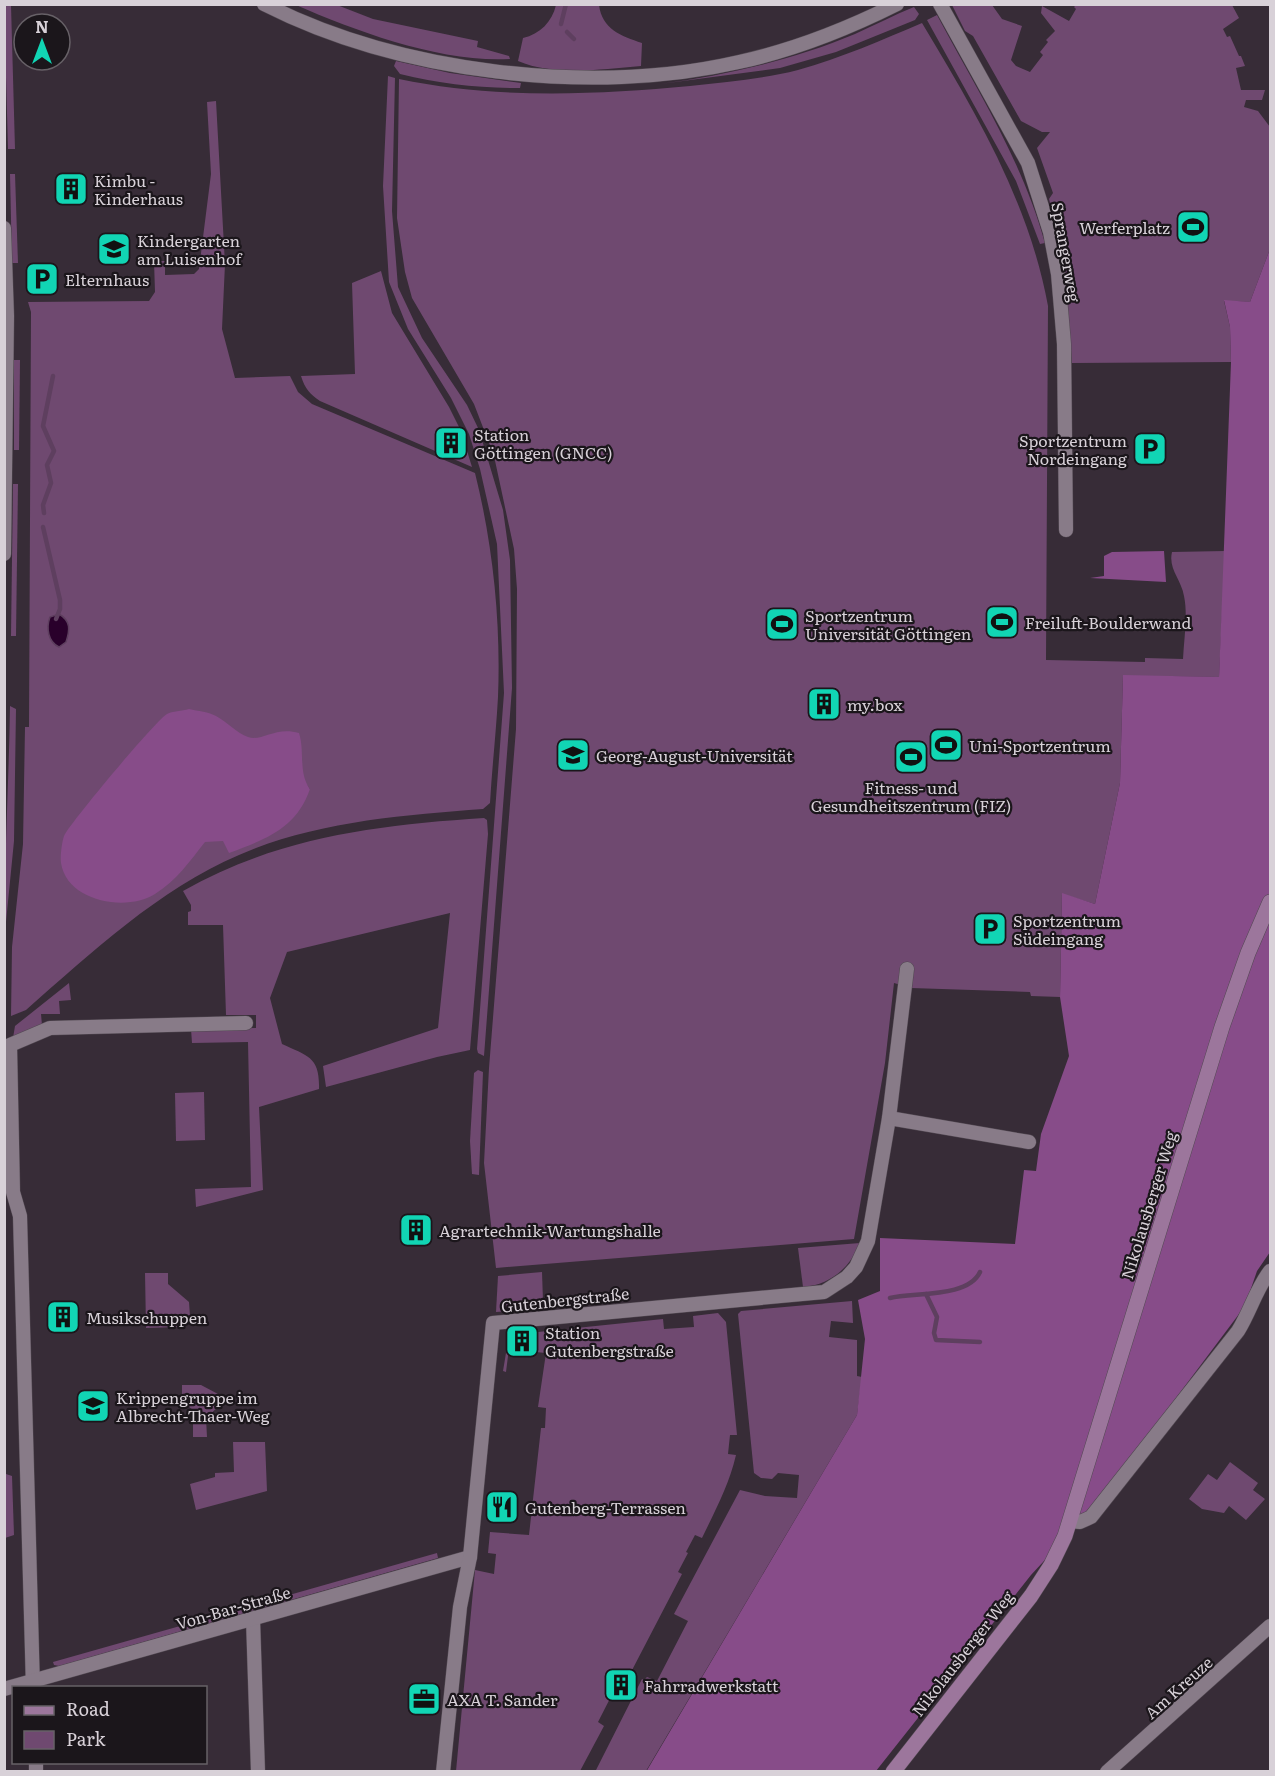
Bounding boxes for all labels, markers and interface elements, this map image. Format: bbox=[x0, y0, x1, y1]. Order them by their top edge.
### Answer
north arrow bbox=[12, 12, 72, 72]
text: N bbox=[35, 14, 49, 38]
place label: Kimbu - Kinderhaus bbox=[94, 168, 183, 210]
building icon: Kimbu - Kinderhaus bbox=[53, 171, 89, 207]
street label: Sprangerweg bbox=[1046, 200, 1088, 304]
sports icon: Werferplatz bbox=[1175, 209, 1211, 245]
place label: Werferplatz bbox=[1079, 215, 1170, 239]
place label: Kindergarten am Luisenhof bbox=[137, 228, 243, 270]
school or university icon: Kindergarten am Luisenhof bbox=[96, 231, 132, 267]
parking icon: Elternhaus bbox=[24, 261, 60, 297]
place label: Elternhaus bbox=[65, 267, 149, 291]
place label: Station Göttingen (GNCC) bbox=[474, 422, 613, 464]
building icon: Station Göttingen (GNCC) bbox=[433, 425, 469, 461]
place label: Sportzentrum Nordeingang bbox=[1019, 428, 1127, 470]
parking icon: Sportzentrum Nordeingang bbox=[1132, 431, 1168, 467]
place label: Sportzentrum Universität Göttingen bbox=[805, 603, 972, 645]
sports icon: Freiluft-Boulderwand bbox=[984, 604, 1020, 640]
sports icon: Sportzentrum Universität Göttingen bbox=[764, 606, 800, 642]
place label: Freiluft-Boulderwand bbox=[1025, 610, 1191, 634]
building icon: my.box bbox=[806, 686, 842, 722]
place label: my.box bbox=[847, 692, 904, 716]
sports icon: Uni-Sportzentrum bbox=[928, 727, 964, 763]
place label: Uni-Sportzentrum bbox=[969, 733, 1111, 757]
school or university icon: Georg-August-Universität bbox=[555, 737, 591, 773]
sports icon: Fitness- und Gesundheitszentrum (FIZ) bbox=[893, 739, 929, 775]
place label: Georg-August-Universität bbox=[596, 743, 793, 767]
place label: Fitness- und Gesundheitszentrum (FIZ) bbox=[811, 775, 1011, 817]
place label: Sportzentrum Südeingang bbox=[1013, 908, 1122, 950]
parking icon: Sportzentrum Südeingang bbox=[972, 911, 1008, 947]
street label: Nikolausberger Weg bbox=[1114, 1128, 1182, 1282]
building icon: Agrartechnik-Wartungshalle bbox=[398, 1212, 434, 1248]
place label: Agrartechnik-Wartungshalle bbox=[439, 1218, 661, 1242]
street label: Gutenbergstraße bbox=[500, 1280, 630, 1318]
building icon: Musikschuppen bbox=[45, 1299, 81, 1335]
place label: Musikschuppen bbox=[86, 1305, 208, 1329]
place label: Station Gutenbergstraße bbox=[545, 1320, 674, 1362]
building icon: Station Gutenbergstraße bbox=[504, 1323, 540, 1359]
place label: Krippengruppe im Albrecht-Thaer-Weg bbox=[116, 1385, 270, 1427]
school or university icon: Krippengruppe im Albrecht-Thaer-Weg bbox=[75, 1388, 111, 1424]
restaurant icon: Gutenberg-Terrassen bbox=[484, 1489, 520, 1525]
place label: Gutenberg-Terrassen bbox=[525, 1495, 686, 1519]
street label: Von-Bar-Straße bbox=[173, 1579, 293, 1635]
street label: Nikolausberger Weg bbox=[905, 1585, 1019, 1721]
street label: Am Kreuze bbox=[1139, 1650, 1217, 1724]
building icon: Fahrradwerkstatt bbox=[603, 1667, 639, 1703]
place label: Fahrradwerkstatt bbox=[644, 1673, 779, 1697]
office icon: AXA T. Sander bbox=[406, 1681, 442, 1717]
legend bbox=[12, 1686, 207, 1764]
place label: AXA T. Sander bbox=[447, 1687, 558, 1711]
text: Road bbox=[66, 1695, 110, 1722]
text: Park bbox=[66, 1725, 107, 1752]

